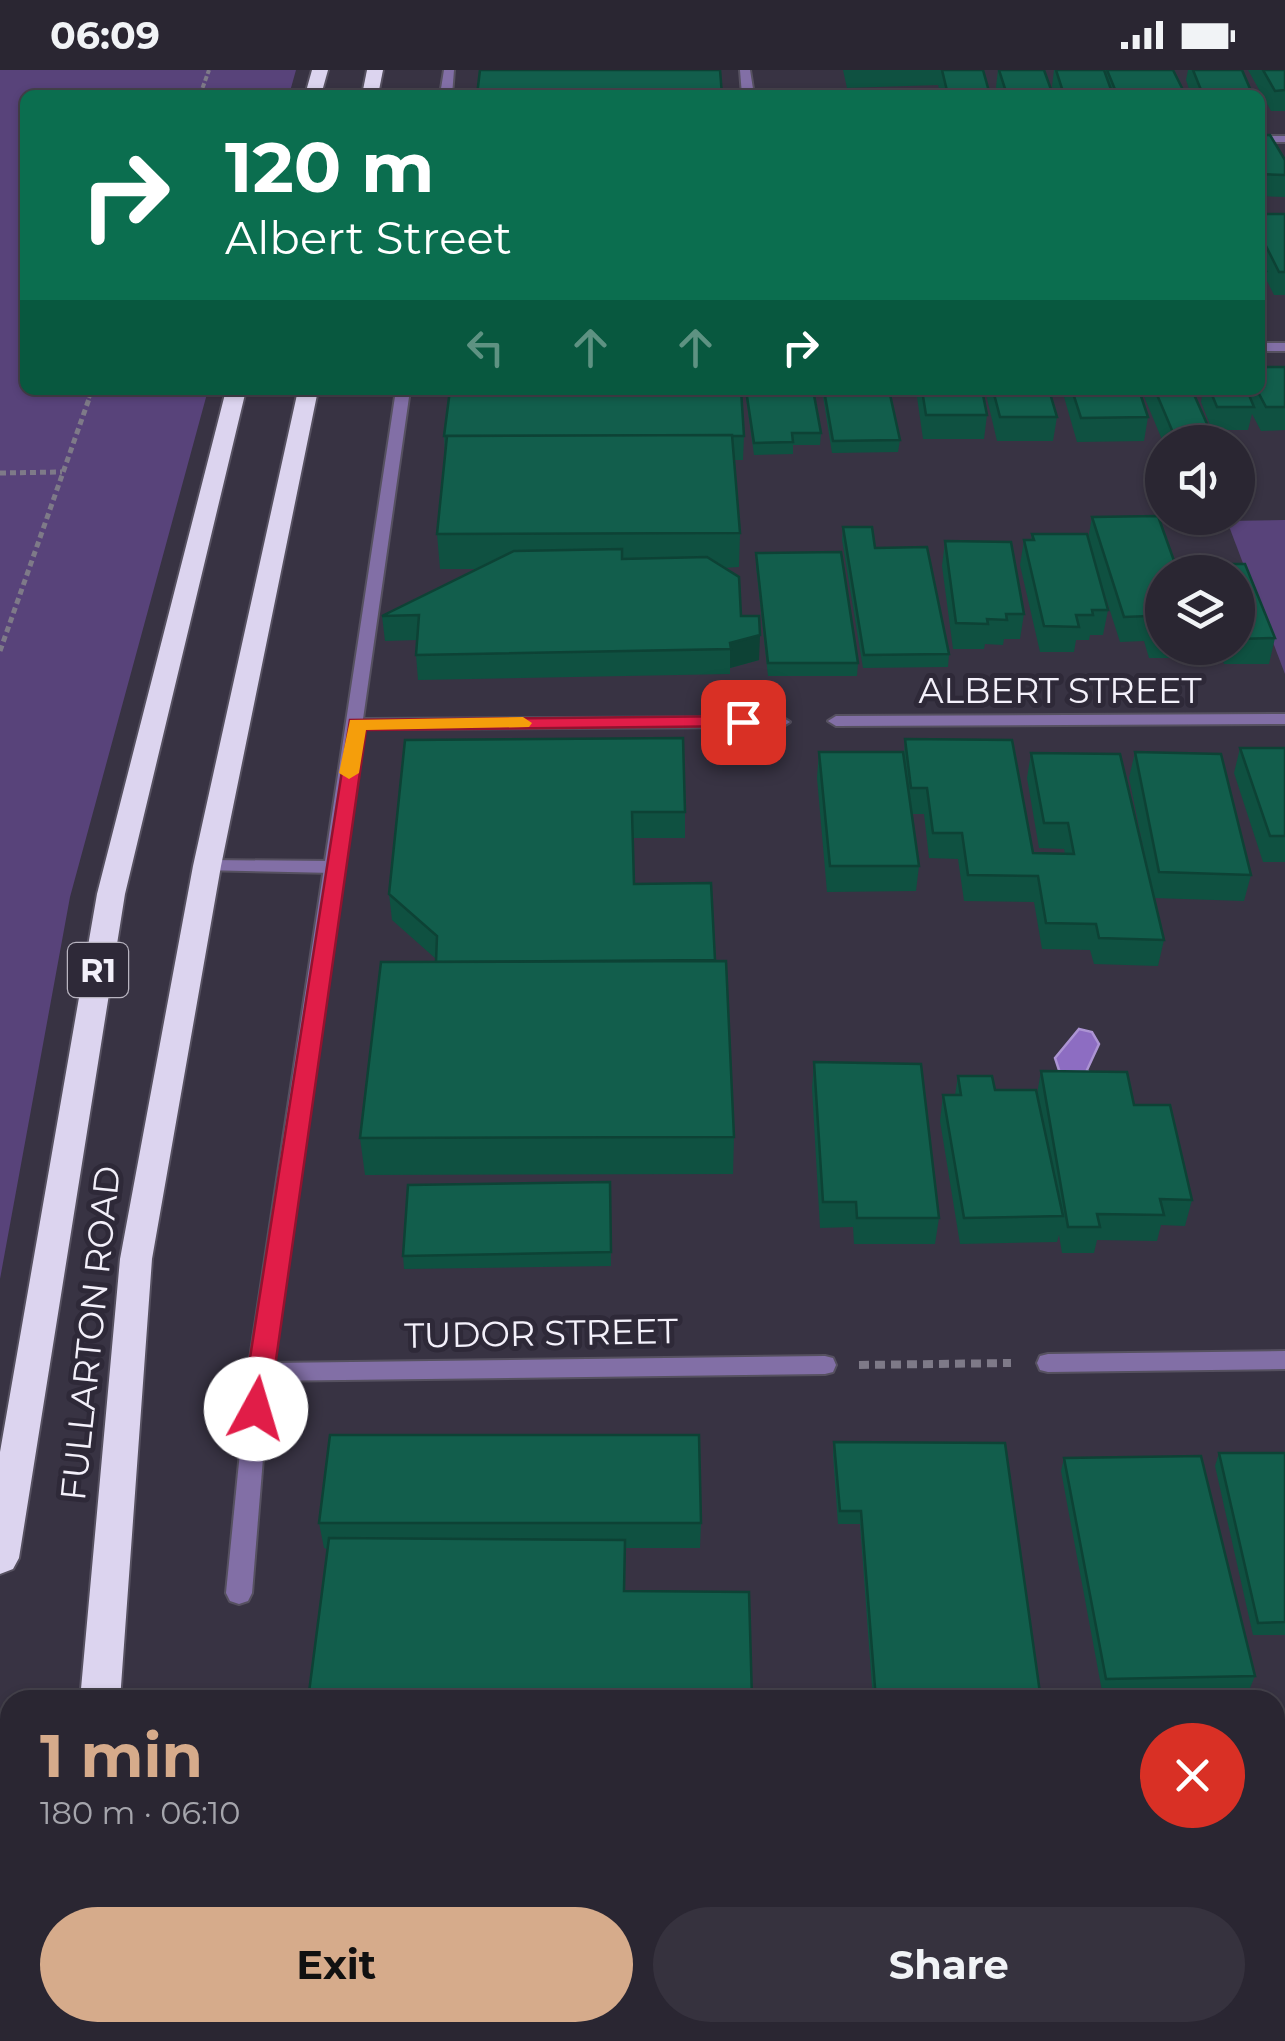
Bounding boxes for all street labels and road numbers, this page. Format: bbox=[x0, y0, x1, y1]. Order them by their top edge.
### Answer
street label: ALBERT STREET bbox=[918, 669, 1202, 712]
road number: R1 bbox=[68, 943, 128, 997]
street label: FULLARTON ROAD bbox=[51, 1164, 129, 1502]
street label: TUDOR STREET bbox=[404, 1309, 678, 1357]

